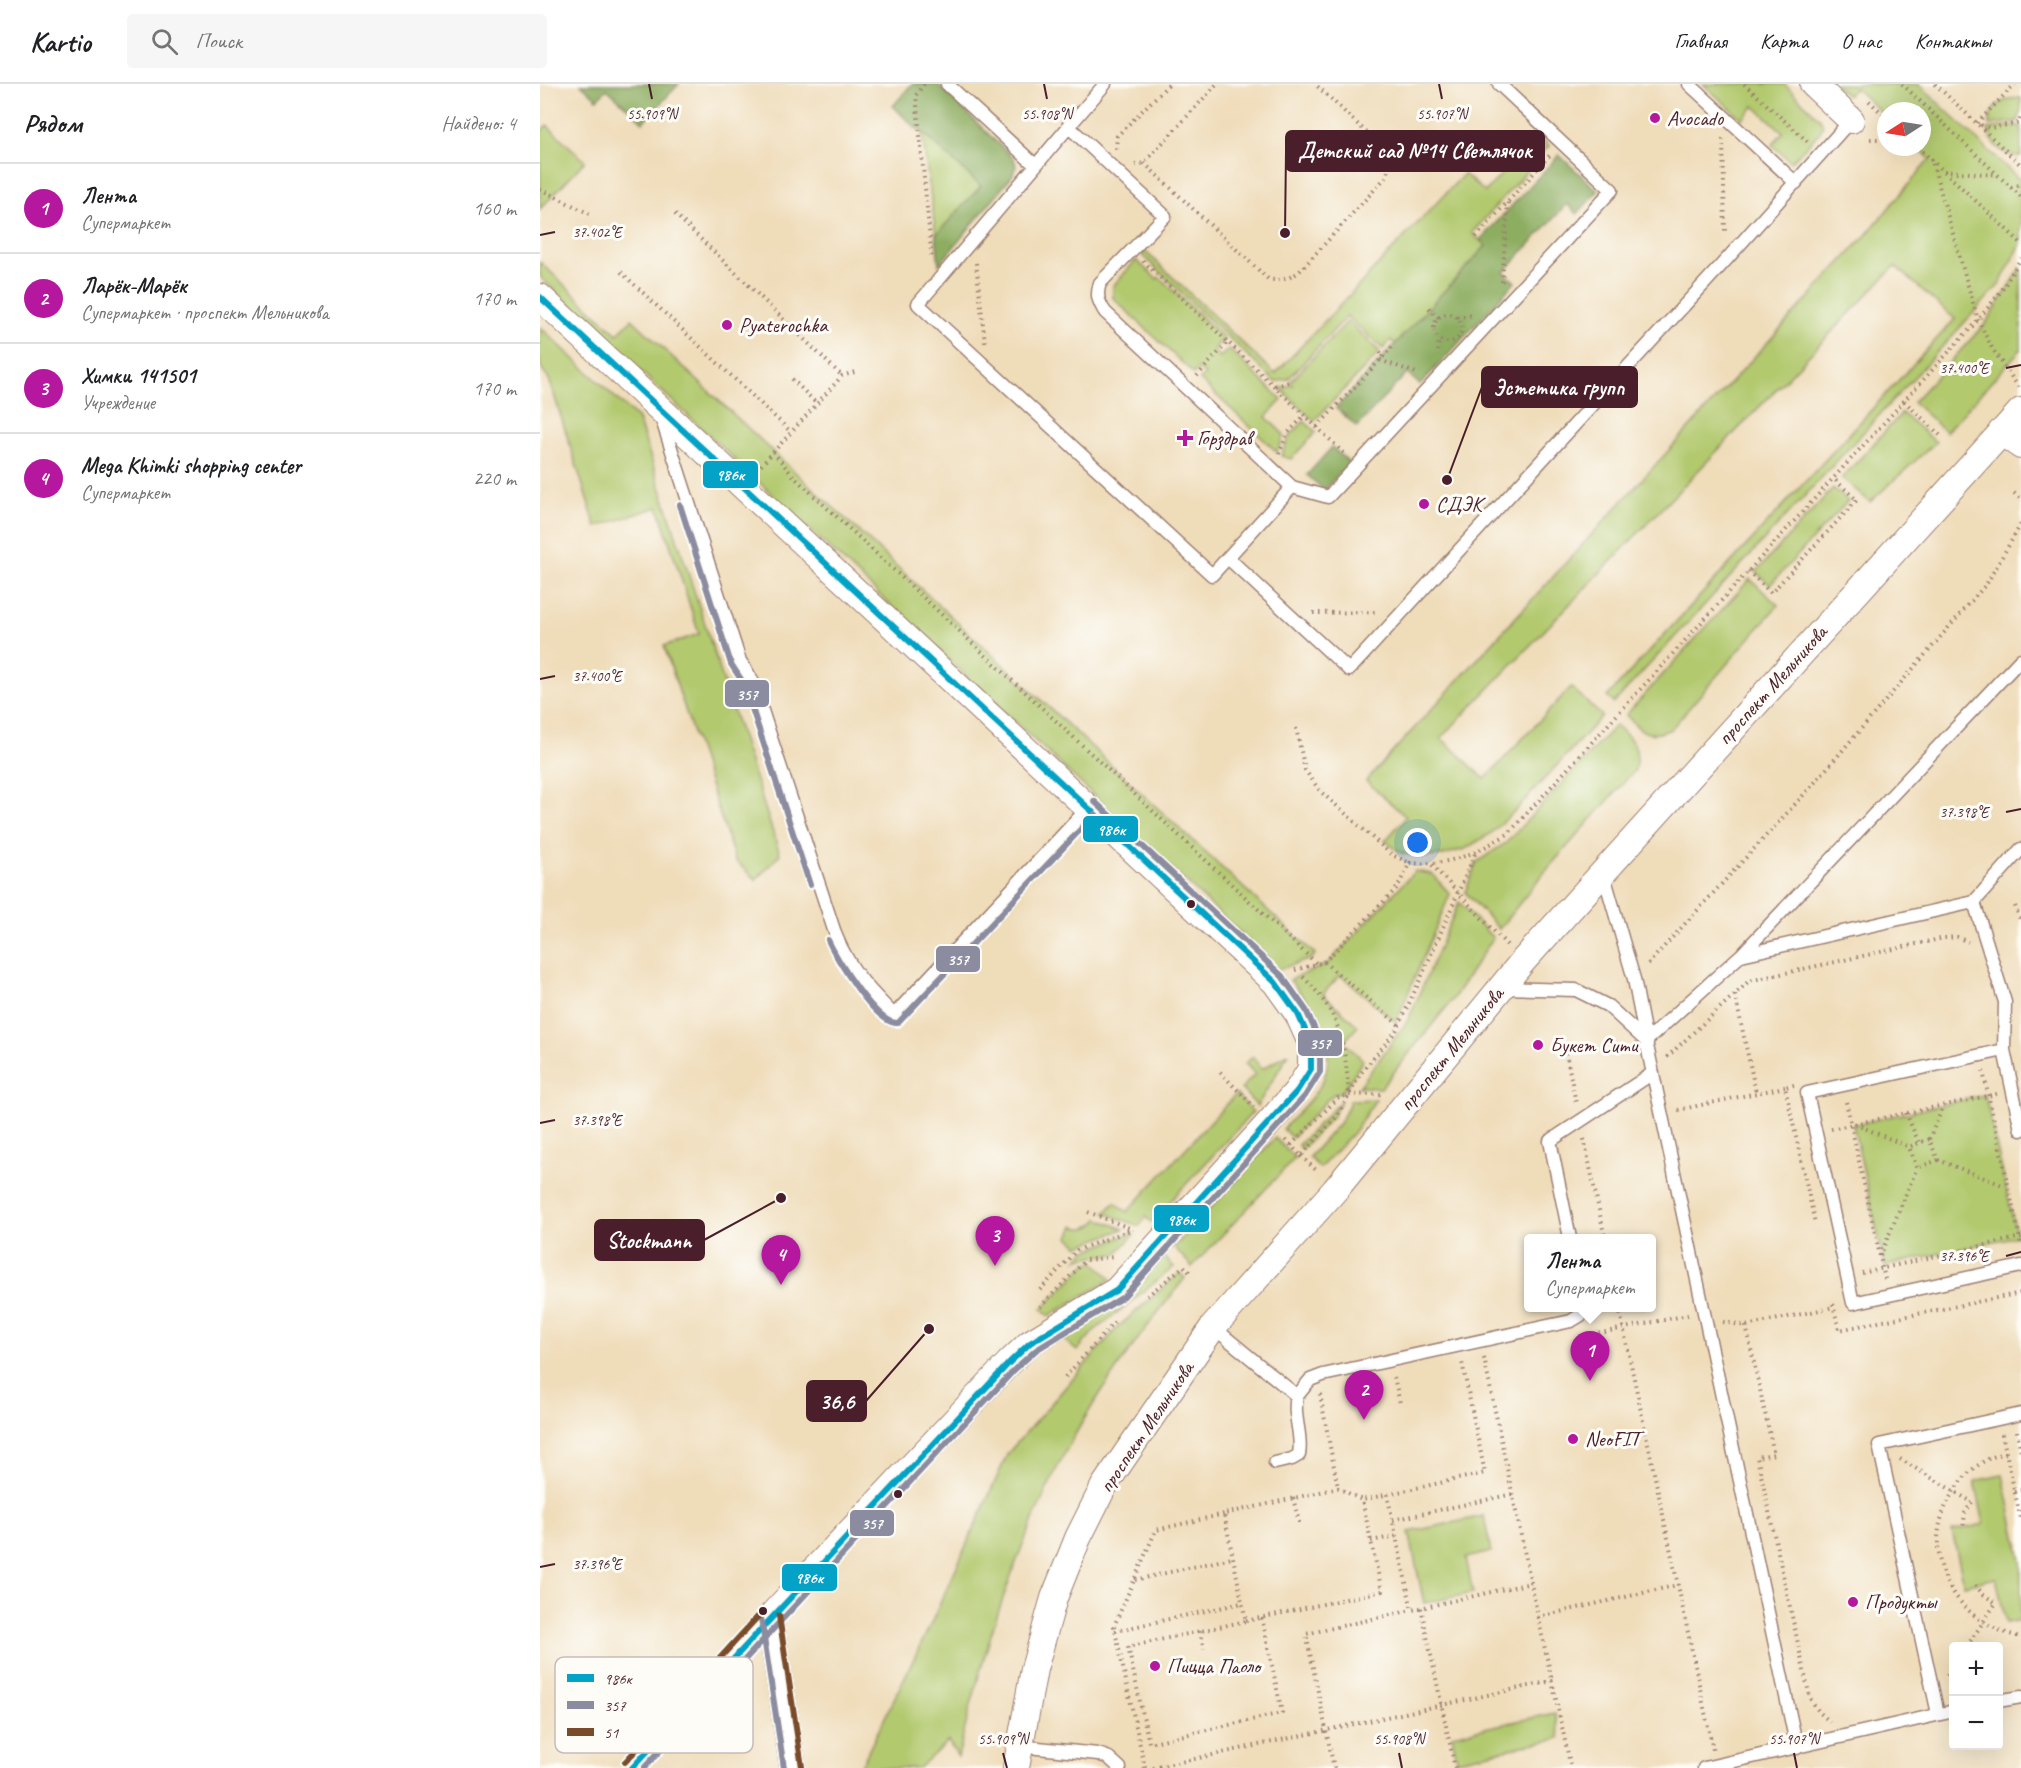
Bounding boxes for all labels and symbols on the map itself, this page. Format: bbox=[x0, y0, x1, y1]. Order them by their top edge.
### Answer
north arrow bbox=[1877, 102, 1931, 156]
text: 55.909°N bbox=[627, 105, 680, 124]
text: 55.908°N bbox=[1022, 105, 1075, 124]
text: 55.907°N bbox=[1417, 105, 1470, 124]
place label: Avocado bbox=[1667, 105, 1725, 131]
marker: Avocado bbox=[1648, 111, 1662, 125]
callout: Детский сад №14 Светлячок bbox=[1286, 131, 1544, 171]
text: Детский сад №14 Светлячок bbox=[1298, 137, 1534, 165]
text: 37.402°E bbox=[573, 223, 624, 242]
place label: Pyaterochka bbox=[739, 312, 829, 338]
marker: Pyaterochka bbox=[720, 318, 734, 332]
text: 37.400°E bbox=[1940, 359, 1991, 378]
callout: Эстетика групп bbox=[1482, 367, 1637, 407]
text: Эстетика групп bbox=[1493, 374, 1625, 402]
place label: Горздрав bbox=[1197, 425, 1256, 451]
marker: Горздрав bbox=[1178, 431, 1192, 445]
line badge: 986к bbox=[702, 460, 759, 489]
text: 986к bbox=[716, 465, 746, 485]
place label: СДЭК bbox=[1436, 491, 1486, 517]
marker: СДЭК bbox=[1417, 497, 1431, 511]
street label: проспект Мельникова bbox=[1711, 618, 1834, 750]
text: 37.400°E bbox=[573, 667, 624, 686]
line badge: 357 bbox=[724, 679, 770, 708]
text: 357 bbox=[736, 685, 760, 705]
text: 37.398°E bbox=[1940, 803, 1991, 822]
line badge: 986к bbox=[1082, 815, 1139, 843]
text: 986к bbox=[1097, 820, 1127, 840]
your location bbox=[1403, 828, 1432, 857]
unlabelled marker bbox=[1185, 898, 1197, 910]
line badge: 357 bbox=[935, 945, 981, 973]
text: 357 bbox=[947, 950, 971, 970]
street label: проспект Мельникова bbox=[1393, 980, 1510, 1116]
line badge: 357 bbox=[1297, 1029, 1343, 1057]
place label: Букет Сити bbox=[1550, 1032, 1639, 1058]
text: 357 bbox=[1309, 1034, 1333, 1054]
marker: Букет Сити bbox=[1531, 1038, 1545, 1052]
text: 37.398°E bbox=[573, 1111, 624, 1130]
line badge: 986к bbox=[1153, 1204, 1210, 1233]
text: 986к bbox=[1167, 1210, 1197, 1230]
pin: 3 bbox=[976, 1216, 1014, 1266]
callout: Stockmann bbox=[595, 1220, 704, 1260]
text: Stockmann bbox=[607, 1227, 693, 1255]
pin: 4 bbox=[762, 1236, 800, 1285]
text: 37.396°E bbox=[1940, 1247, 1991, 1266]
pin: 1 bbox=[1570, 1332, 1610, 1381]
street label: проспект Мельникова bbox=[1093, 1355, 1201, 1497]
pin: 2 bbox=[1344, 1370, 1384, 1420]
callout: 36,6 bbox=[807, 1381, 866, 1421]
text: 36,6 bbox=[820, 1388, 856, 1416]
place label: NeoFIT bbox=[1585, 1426, 1645, 1452]
marker: NeoFIT bbox=[1566, 1432, 1580, 1446]
unlabelled marker bbox=[892, 1488, 904, 1500]
line badge: 357 bbox=[849, 1509, 895, 1537]
text: 357 bbox=[861, 1514, 885, 1534]
text: 37.396°E bbox=[573, 1555, 624, 1574]
line badge: 986к bbox=[781, 1563, 838, 1592]
text: 986к bbox=[795, 1568, 825, 1588]
place label: Продукты bbox=[1865, 1589, 1938, 1615]
marker: Продукты bbox=[1846, 1595, 1860, 1609]
unlabelled marker bbox=[757, 1605, 769, 1617]
place label: Пицца Паоло bbox=[1167, 1653, 1263, 1679]
legend bbox=[555, 1657, 753, 1753]
marker: Пицца Паоло bbox=[1148, 1659, 1162, 1673]
text: 986к bbox=[604, 1669, 634, 1689]
text: 357 bbox=[604, 1696, 626, 1716]
text: 51 bbox=[604, 1723, 619, 1743]
text: 55.909°N bbox=[978, 1730, 1031, 1749]
text: 55.908°N bbox=[1374, 1730, 1427, 1749]
text: 55.907°N bbox=[1769, 1730, 1822, 1749]

